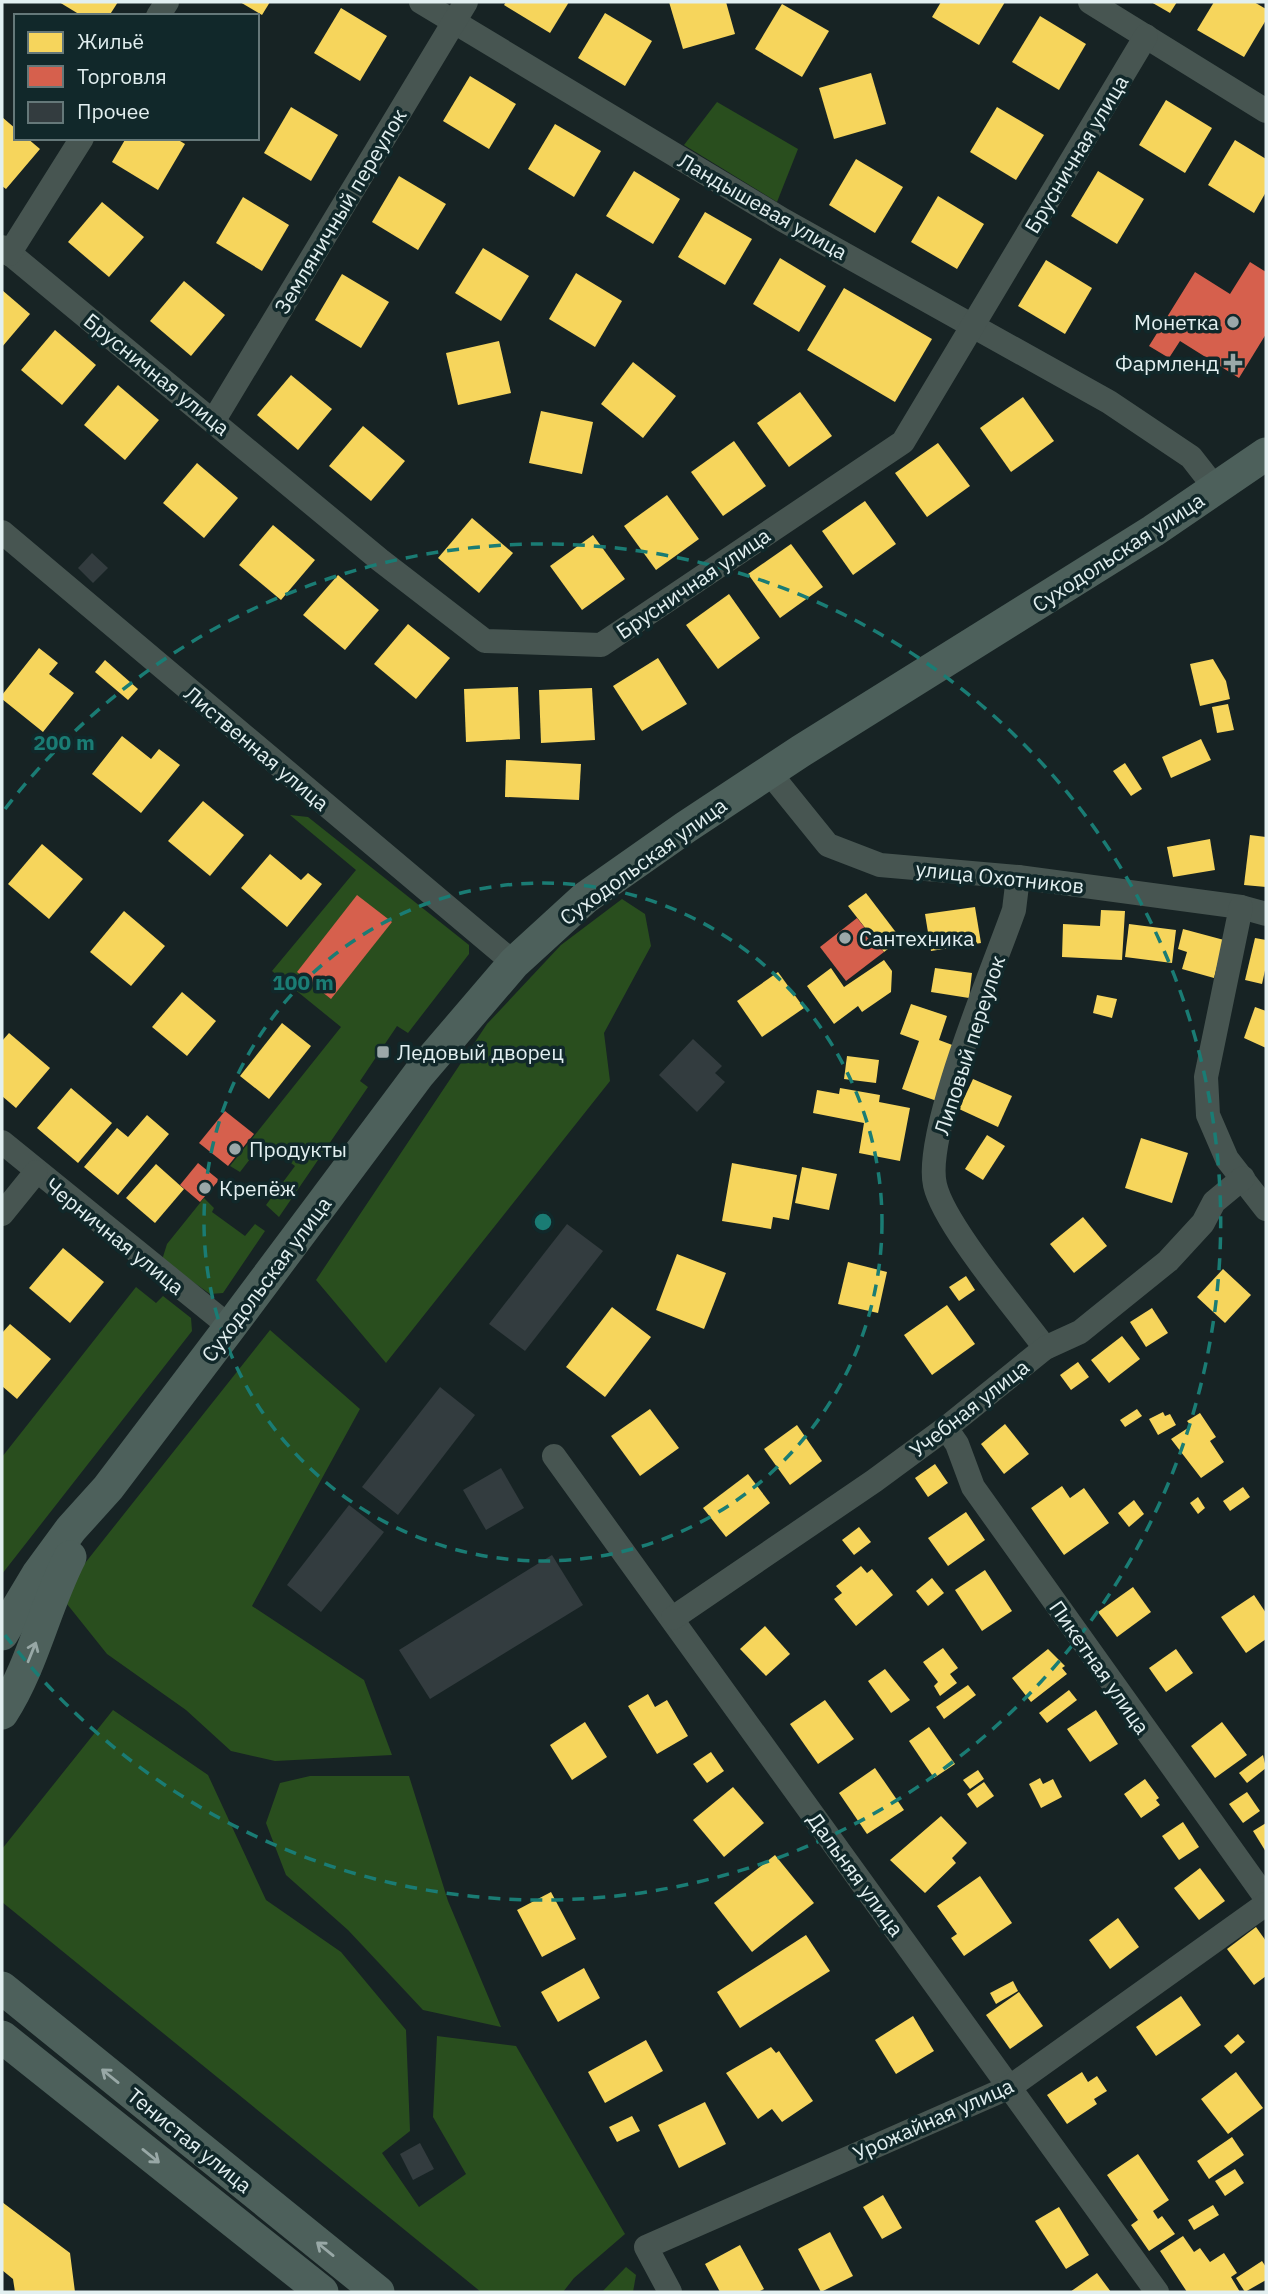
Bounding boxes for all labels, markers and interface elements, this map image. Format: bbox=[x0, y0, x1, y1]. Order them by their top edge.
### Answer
legend bbox=[14, 14, 259, 140]
text: Жильё bbox=[77, 27, 144, 55]
text: Торговля bbox=[77, 62, 167, 90]
street label: Брусничная улица bbox=[1018, 70, 1134, 238]
text: Прочее bbox=[77, 97, 150, 125]
street label: Земляничный переулок bbox=[267, 103, 413, 319]
street label: Ландышевая улица bbox=[673, 146, 853, 266]
street label: Брусничная улица bbox=[78, 306, 236, 442]
place label: Монетка bbox=[1134, 308, 1219, 336]
marker: Монетка bbox=[1225, 314, 1241, 330]
place label: Фармленд bbox=[1115, 349, 1219, 377]
marker: Фармленд bbox=[1225, 355, 1241, 371]
street label: Суходольская улица bbox=[1026, 486, 1210, 618]
street label: Брусничная улица bbox=[611, 521, 775, 645]
street label: Лиственная улица bbox=[179, 679, 335, 817]
text: 200 m bbox=[33, 728, 95, 756]
street label: Суходольская улица bbox=[554, 791, 732, 931]
street label: улица Охотников bbox=[914, 854, 1086, 900]
place label: Сантехника bbox=[859, 924, 974, 952]
marker: Сантехника bbox=[837, 930, 853, 946]
street label: Липовый переулок bbox=[927, 952, 1011, 1138]
text: 100 m bbox=[272, 968, 334, 996]
place label: Ледовый дворец bbox=[397, 1038, 564, 1066]
marker: Ледовый дворец bbox=[375, 1044, 391, 1060]
place label: Продукты bbox=[249, 1135, 347, 1163]
marker: Продукты bbox=[227, 1141, 243, 1157]
street label: Черничная улица bbox=[40, 1171, 190, 1301]
place label: Крепёж bbox=[219, 1174, 296, 1202]
marker: Крепёж bbox=[197, 1180, 213, 1196]
street label: Суходольская улица bbox=[195, 1191, 337, 1367]
centre of rings bbox=[531, 1210, 555, 1234]
street label: Учебная улица bbox=[903, 1352, 1035, 1464]
street label: Пикетная улица bbox=[1043, 1595, 1157, 1739]
one-way arrow bbox=[26, 1641, 39, 1663]
street label: Дальняя улица bbox=[801, 1806, 911, 1942]
one-way arrow bbox=[101, 2068, 120, 2083]
street label: Урожайная улица bbox=[848, 2071, 1018, 2167]
street label: Тенистая улица bbox=[122, 2081, 258, 2199]
one-way arrow bbox=[141, 2148, 159, 2164]
one-way arrow bbox=[317, 2242, 335, 2257]

